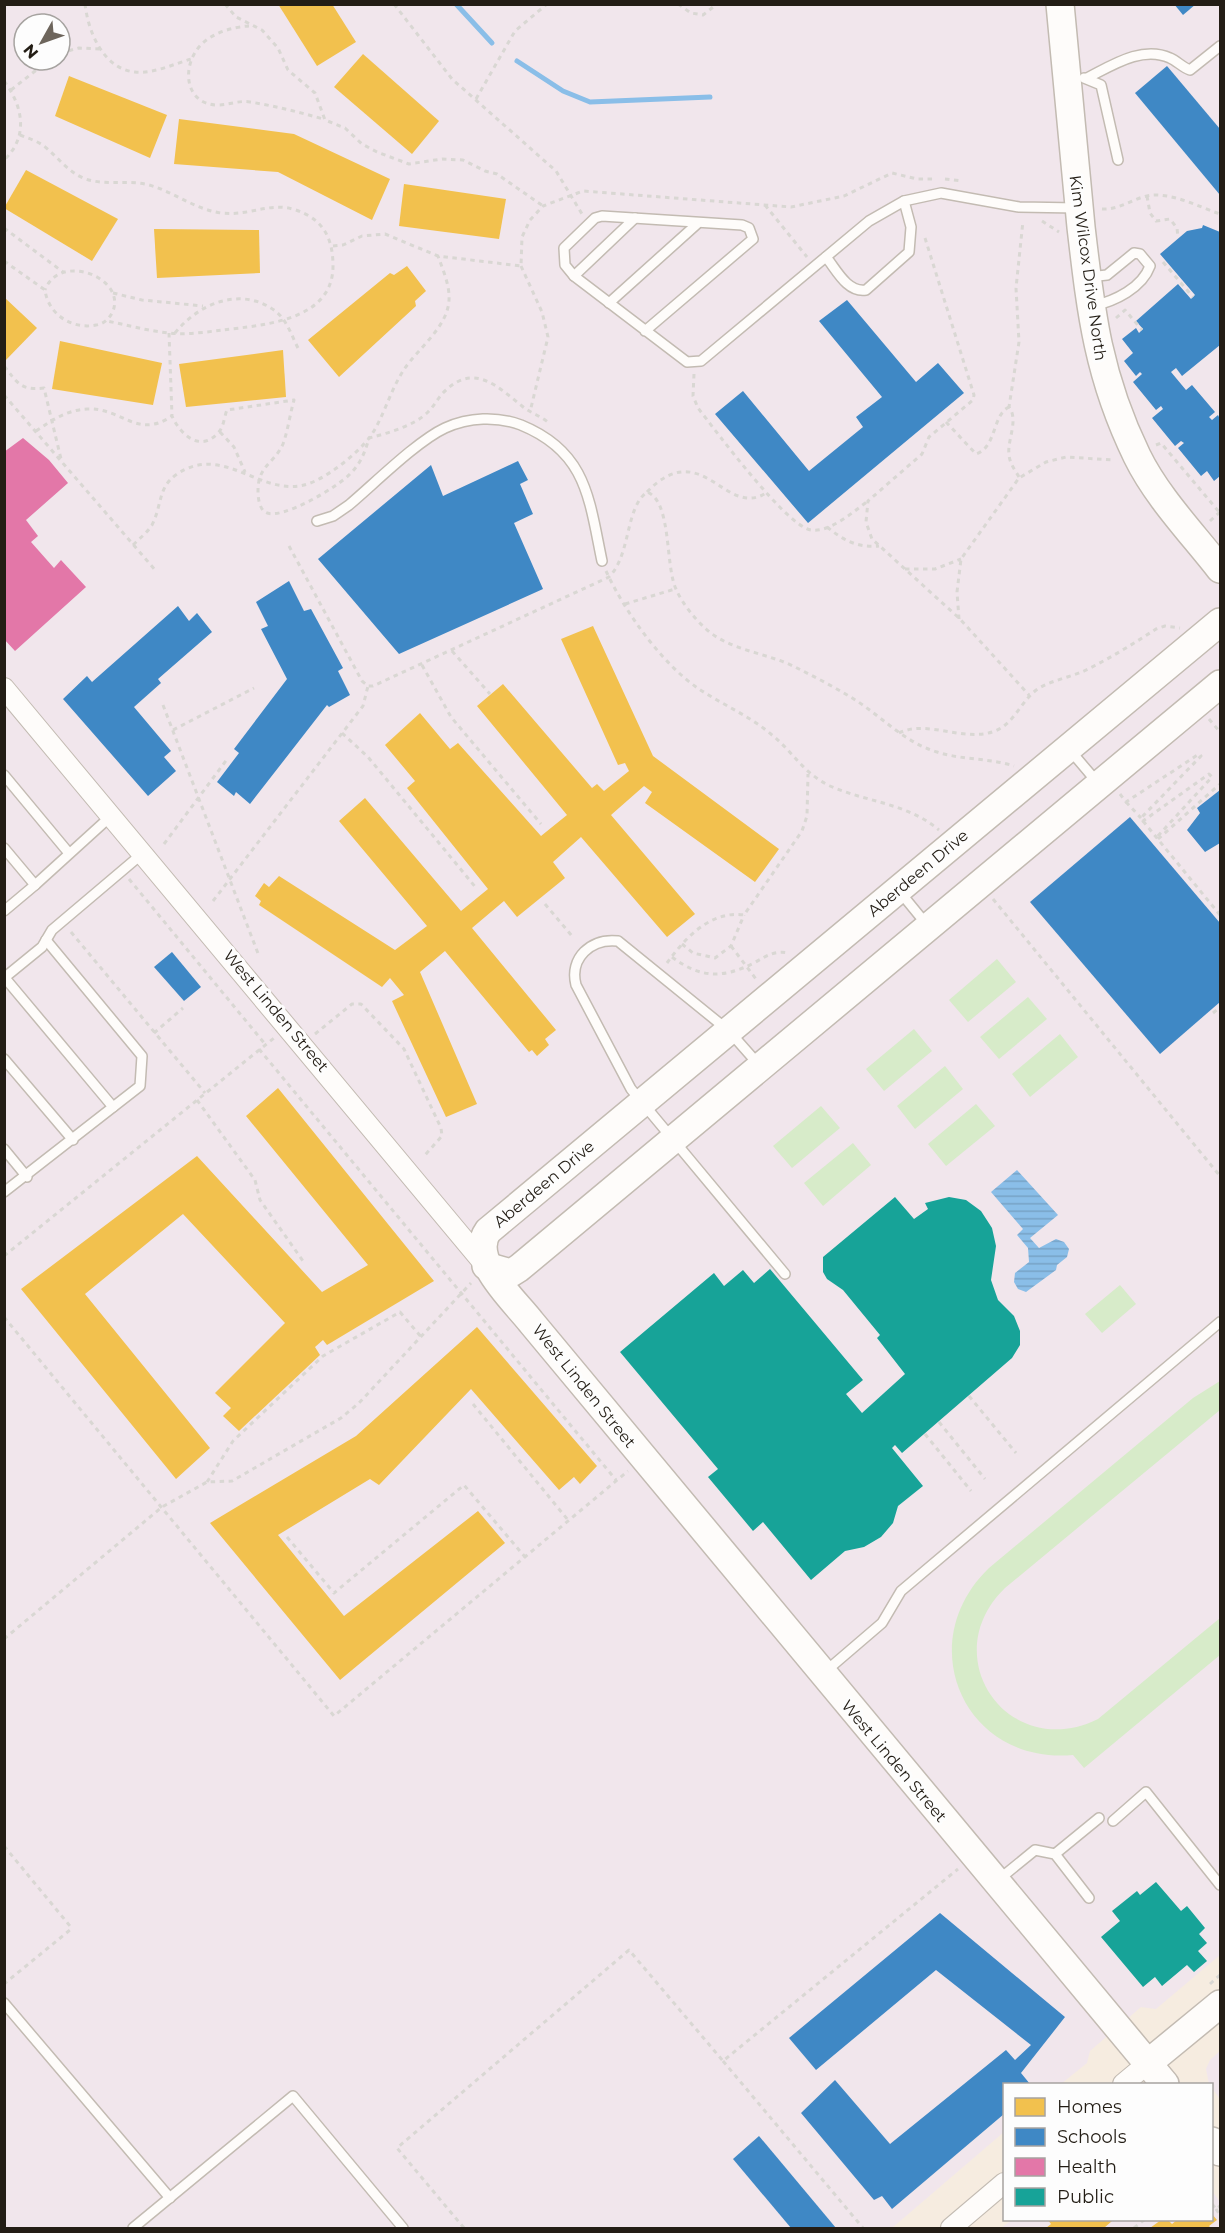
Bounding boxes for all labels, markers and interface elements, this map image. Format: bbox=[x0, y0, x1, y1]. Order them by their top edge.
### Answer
north arrow bbox=[12, 12, 72, 72]
text: N bbox=[19, 40, 42, 62]
street label: Kim Wilcox Drive North bbox=[1066, 174, 1110, 362]
street label: Aberdeen Drive bbox=[864, 825, 972, 921]
street label: West Linden Street bbox=[219, 946, 333, 1076]
street label: Aberdeen Drive bbox=[490, 1136, 598, 1232]
street label: West Linden Street bbox=[528, 1320, 640, 1452]
street label: West Linden Street bbox=[837, 1696, 951, 1826]
legend bbox=[1003, 2083, 1213, 2221]
text: Homes bbox=[1057, 2096, 1122, 2118]
text: Schools bbox=[1057, 2126, 1127, 2148]
text: Health bbox=[1057, 2156, 1117, 2178]
text: Public bbox=[1057, 2186, 1114, 2208]

